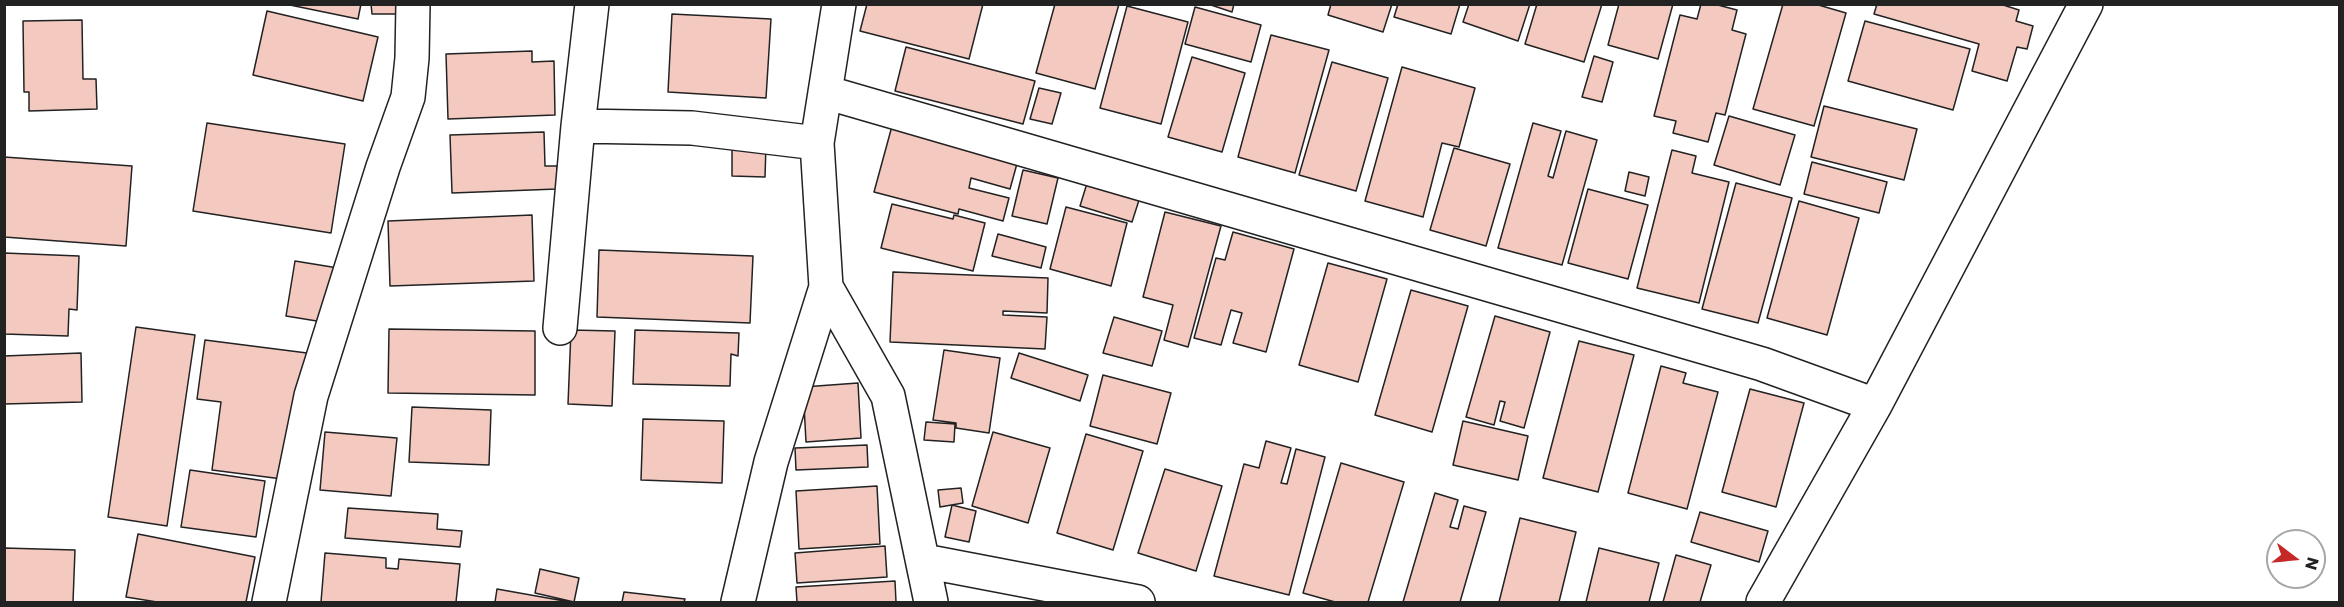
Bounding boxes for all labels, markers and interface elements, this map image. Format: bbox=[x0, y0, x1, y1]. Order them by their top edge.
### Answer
north arrow bbox=[2266, 529, 2326, 589]
text: N bbox=[2299, 555, 2325, 573]

